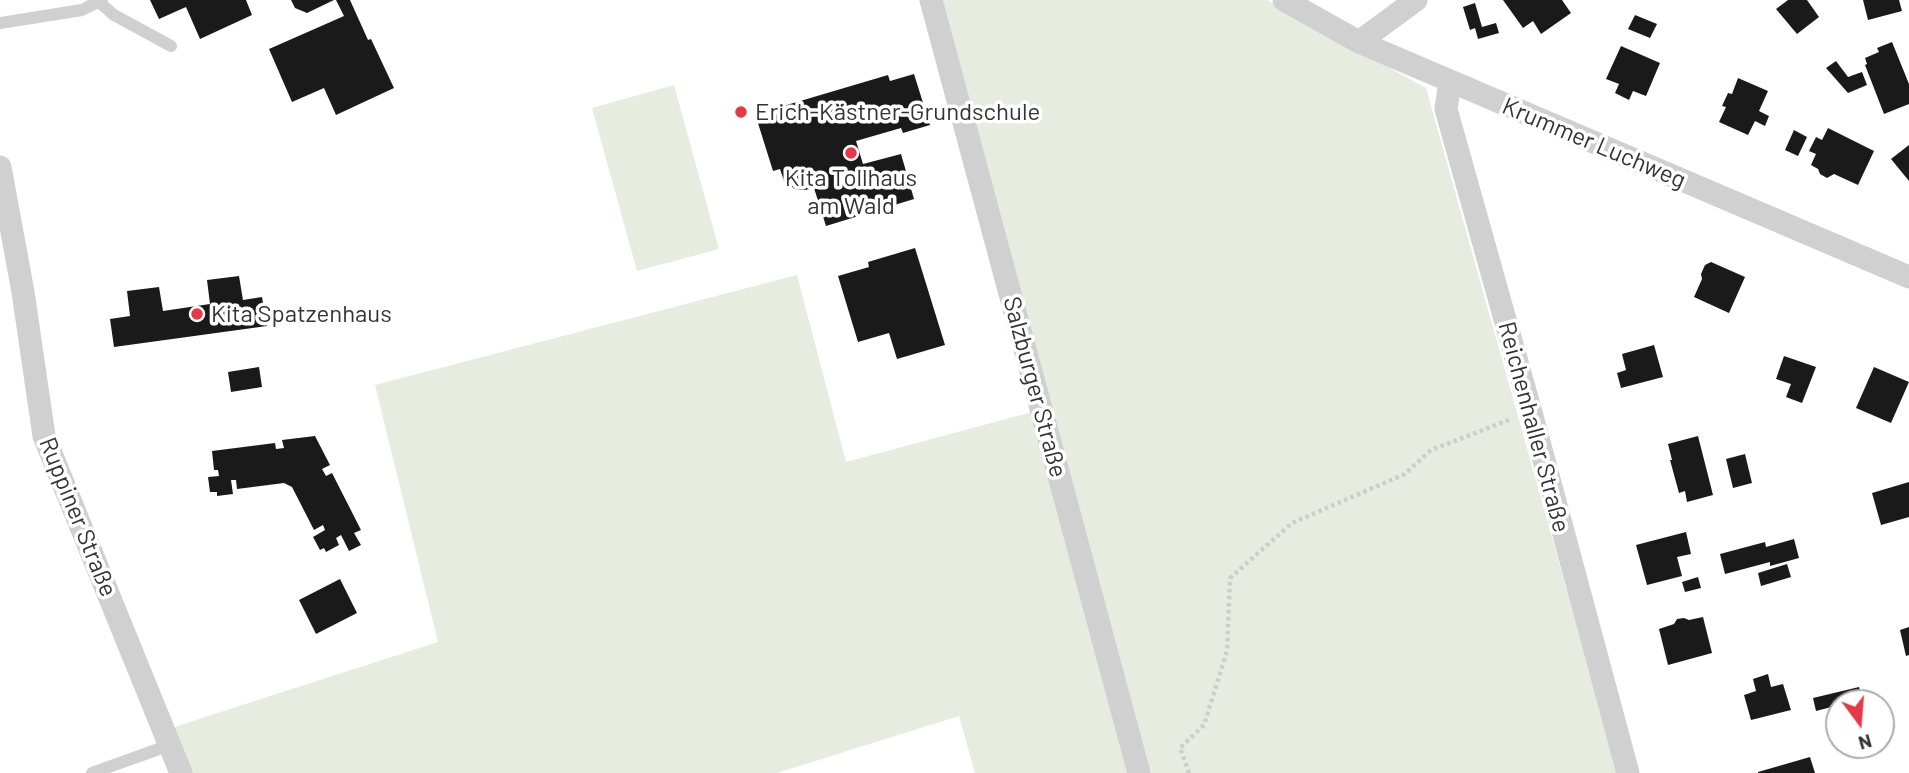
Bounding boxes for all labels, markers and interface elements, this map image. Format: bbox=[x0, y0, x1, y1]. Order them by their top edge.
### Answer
street label: Krummer Luchweg bbox=[1498, 91, 1690, 195]
place label: Erich-Kästner-Grundschule bbox=[755, 98, 1040, 126]
marker: Erich-Kästner-Grundschule bbox=[733, 104, 749, 120]
marker: Kita Tollhaus am Wald bbox=[843, 145, 859, 161]
place label: Kita Tollhaus am Wald bbox=[785, 164, 917, 220]
street label: Salzburger Straße bbox=[997, 293, 1073, 481]
place label: Kita Spatzenhaus bbox=[211, 300, 392, 328]
marker: Kita Spatzenhaus bbox=[189, 306, 205, 322]
street label: Reichenhaller Straße bbox=[1492, 319, 1576, 535]
street label: Ruppiner Straße bbox=[33, 433, 123, 601]
north arrow bbox=[1825, 689, 1895, 759]
text: N bbox=[1856, 730, 1875, 756]

